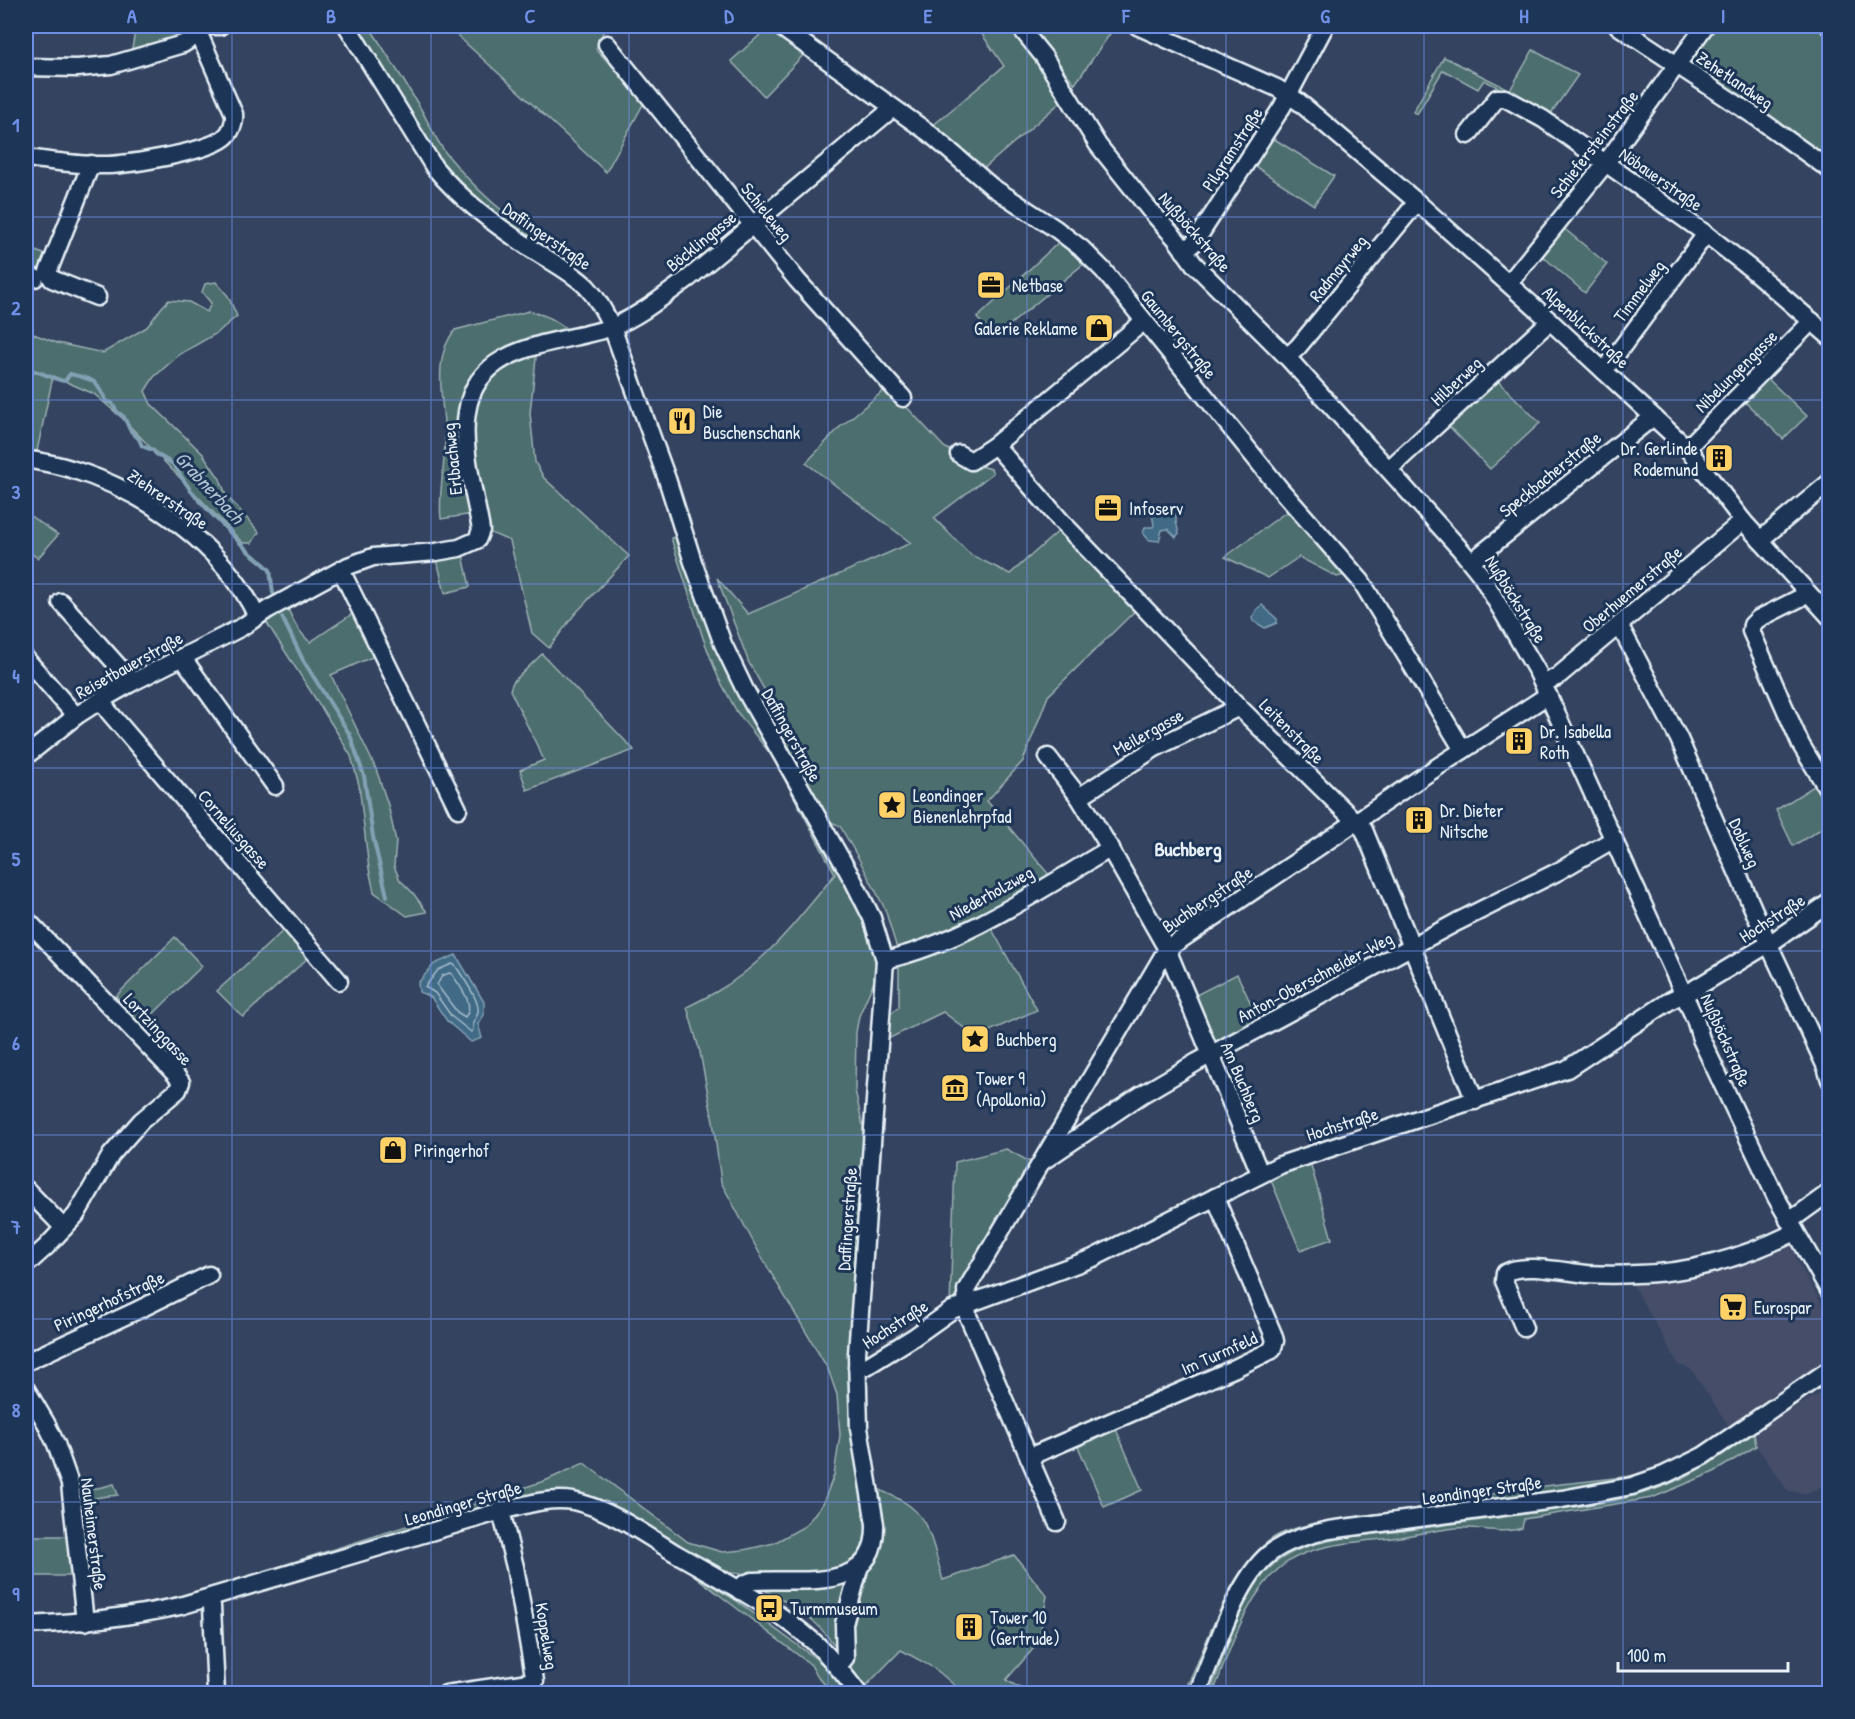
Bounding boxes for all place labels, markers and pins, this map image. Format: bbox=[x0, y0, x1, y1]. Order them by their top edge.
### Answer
office icon: Netbase bbox=[975, 269, 1007, 301]
place label: Netbase bbox=[1012, 273, 1064, 298]
shop icon: Galerie Reklame bbox=[1083, 312, 1115, 344]
place label: Galerie Reklame bbox=[974, 316, 1078, 341]
place label: Die Buschenschank bbox=[703, 399, 801, 445]
restaurant icon: Die Buschenschank bbox=[666, 405, 698, 437]
place label: Dr. Gerlinde Rodemund bbox=[1621, 436, 1698, 482]
building icon: Dr. Gerlinde Rodemund bbox=[1703, 442, 1735, 474]
office icon: Infoserv bbox=[1092, 492, 1124, 524]
place label: Infoserv bbox=[1129, 496, 1183, 521]
place label: Dr. Isabella Roth bbox=[1540, 719, 1611, 765]
building icon: Dr. Isabella Roth bbox=[1503, 725, 1535, 757]
place label: Leondinger Bienenlehrpfad bbox=[913, 783, 1011, 829]
place icon: Leondinger Bienenlehrpfad bbox=[876, 789, 908, 821]
place label: Dr. Dieter Nitsche bbox=[1440, 798, 1504, 844]
building icon: Dr. Dieter Nitsche bbox=[1403, 804, 1435, 836]
place icon: Buchberg bbox=[959, 1023, 991, 1055]
place label: Buchberg bbox=[996, 1027, 1056, 1052]
place label: Tower 9 (Apollonia) bbox=[976, 1066, 1047, 1112]
museum icon: Tower 9 (Apollonia) bbox=[939, 1072, 971, 1104]
shop icon: Piringerhof bbox=[377, 1134, 409, 1166]
place label: Piringerhof bbox=[414, 1138, 490, 1163]
supermarket icon: Eurospar bbox=[1717, 1291, 1749, 1323]
place label: Eurospar bbox=[1754, 1295, 1812, 1320]
bus stop icon: Turmmuseum bbox=[753, 1592, 785, 1624]
place label: Turmmuseum bbox=[790, 1596, 878, 1621]
place label: Tower 10 (Gertrude) bbox=[990, 1605, 1060, 1651]
building icon: Tower 10 (Gertrude) bbox=[953, 1611, 985, 1643]

